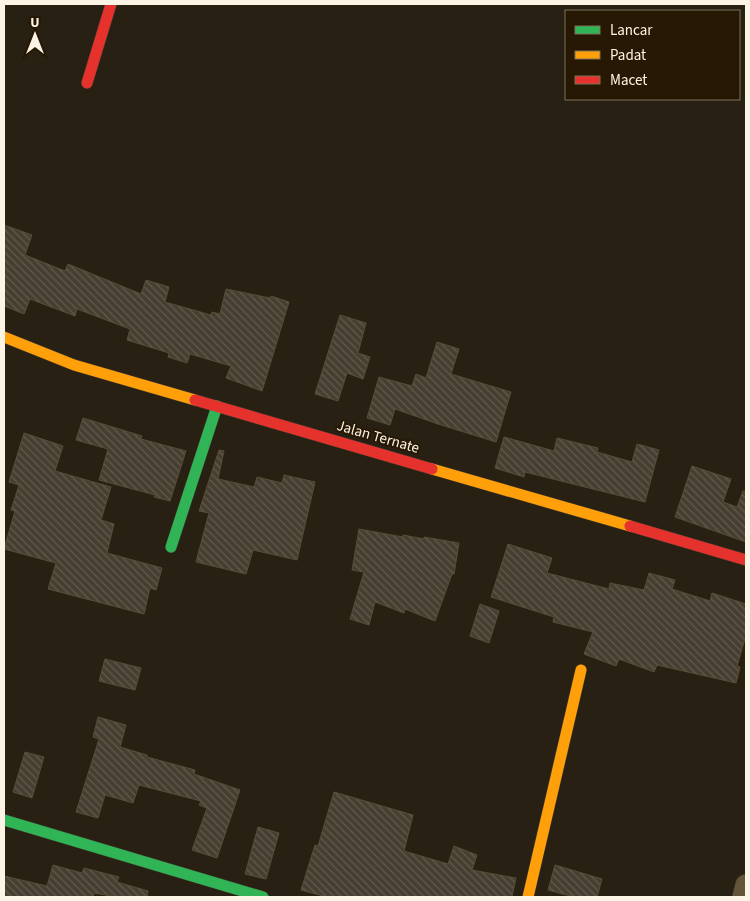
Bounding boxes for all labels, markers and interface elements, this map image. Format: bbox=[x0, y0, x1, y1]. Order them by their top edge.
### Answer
north arrow bbox=[10, 10, 60, 60]
legend bbox=[565, 10, 740, 100]
text: U bbox=[30, 13, 40, 33]
text: Lancar bbox=[610, 20, 653, 41]
text: Padat bbox=[610, 45, 646, 66]
text: Macet bbox=[610, 70, 647, 91]
street label: Jalan Ternate bbox=[334, 415, 422, 459]

